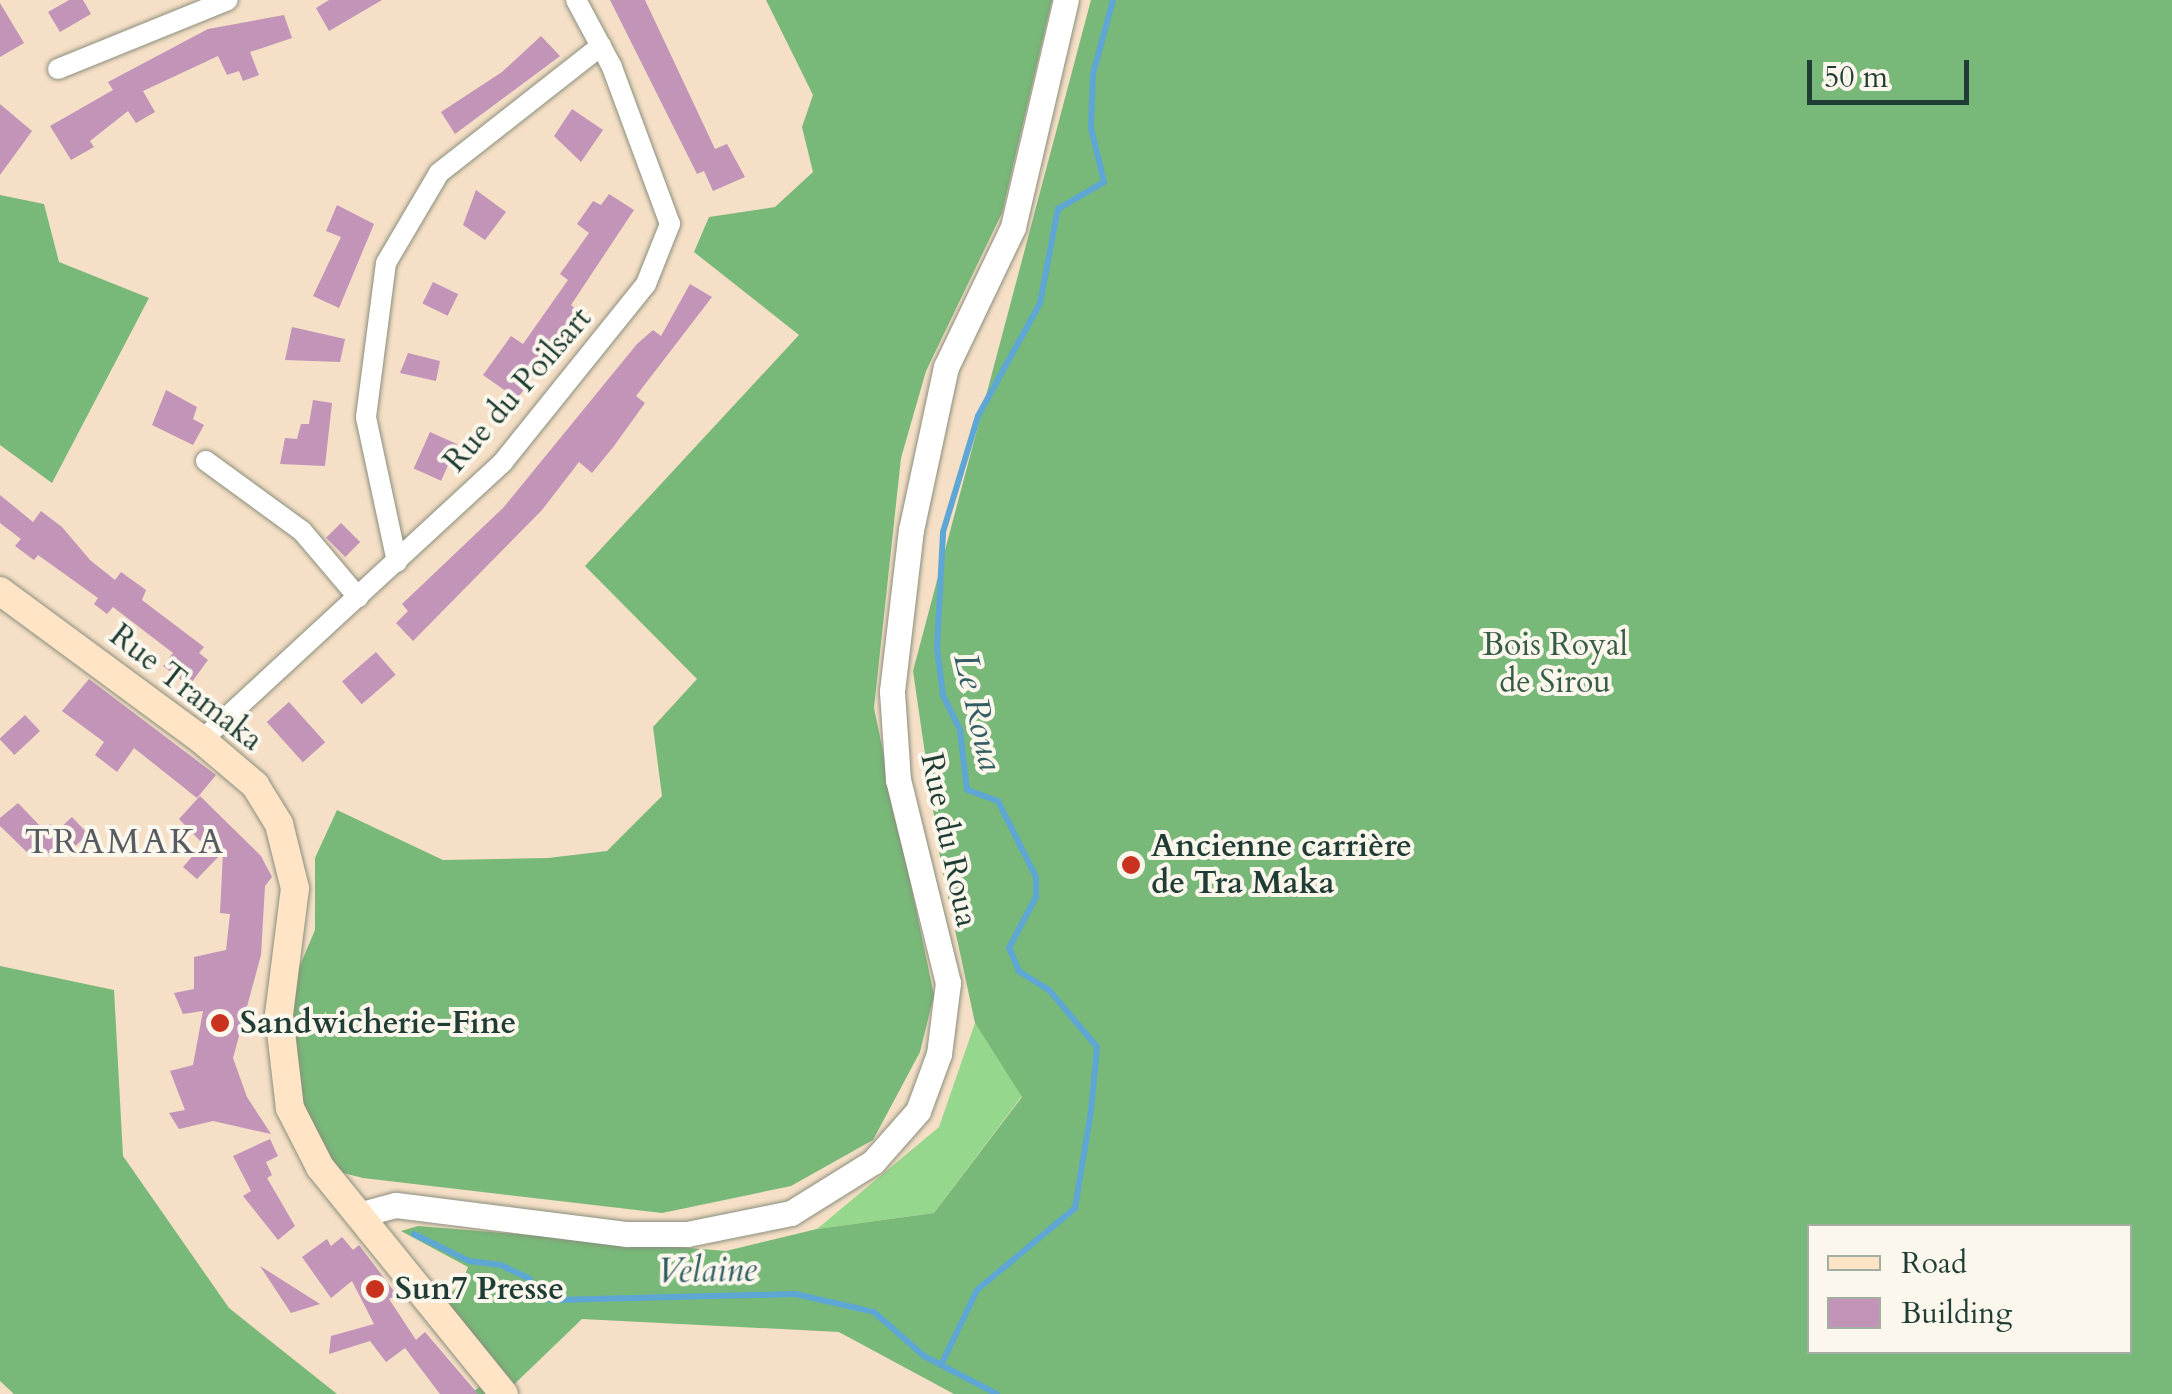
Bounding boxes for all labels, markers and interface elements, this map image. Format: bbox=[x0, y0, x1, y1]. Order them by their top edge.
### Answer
scale bar bbox=[1812, 40, 1974, 102]
text: 50 m bbox=[1824, 57, 1888, 98]
street label: Rue du Poilsart bbox=[436, 300, 600, 480]
street label: Rue Tramaka bbox=[102, 616, 270, 760]
park label: Bois Royal de Sirou bbox=[1482, 627, 1628, 702]
water label: Le Roua bbox=[944, 649, 1012, 775]
street label: Rue du Roua bbox=[912, 749, 986, 931]
district label: TRAMAKA bbox=[24, 821, 226, 863]
place label: Ancienne carrière de Tra Maka bbox=[1151, 828, 1412, 903]
marker: Ancienne carrière de Tra Maka bbox=[1120, 854, 1142, 876]
place label: Sandwicherie-Fine bbox=[240, 1004, 516, 1042]
marker: Sandwicherie-Fine bbox=[209, 1012, 231, 1034]
legend bbox=[1807, 1224, 2132, 1354]
text: Road bbox=[1901, 1243, 1967, 1284]
water label: Velaine bbox=[657, 1249, 757, 1293]
place label: Sun7 Presse bbox=[395, 1270, 564, 1308]
marker: Sun7 Presse bbox=[364, 1278, 386, 1300]
text: Building bbox=[1901, 1293, 2012, 1334]

